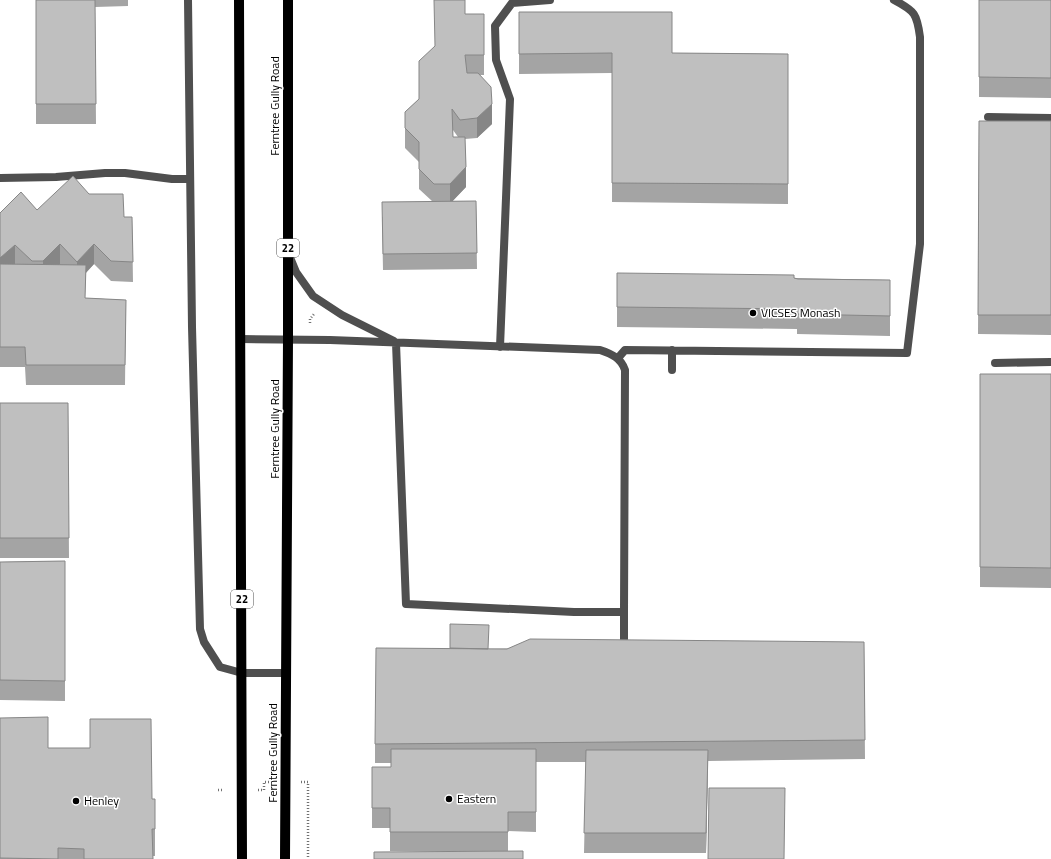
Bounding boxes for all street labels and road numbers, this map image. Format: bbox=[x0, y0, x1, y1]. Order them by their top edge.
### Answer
street label: Ferntree Gully Road bbox=[265, 56, 284, 156]
road number: 22 bbox=[277, 239, 299, 257]
street label: Ferntree Gully Road bbox=[265, 379, 284, 479]
road number: 22 bbox=[231, 590, 253, 608]
street label: Ferntree Gully Road bbox=[263, 703, 282, 803]

